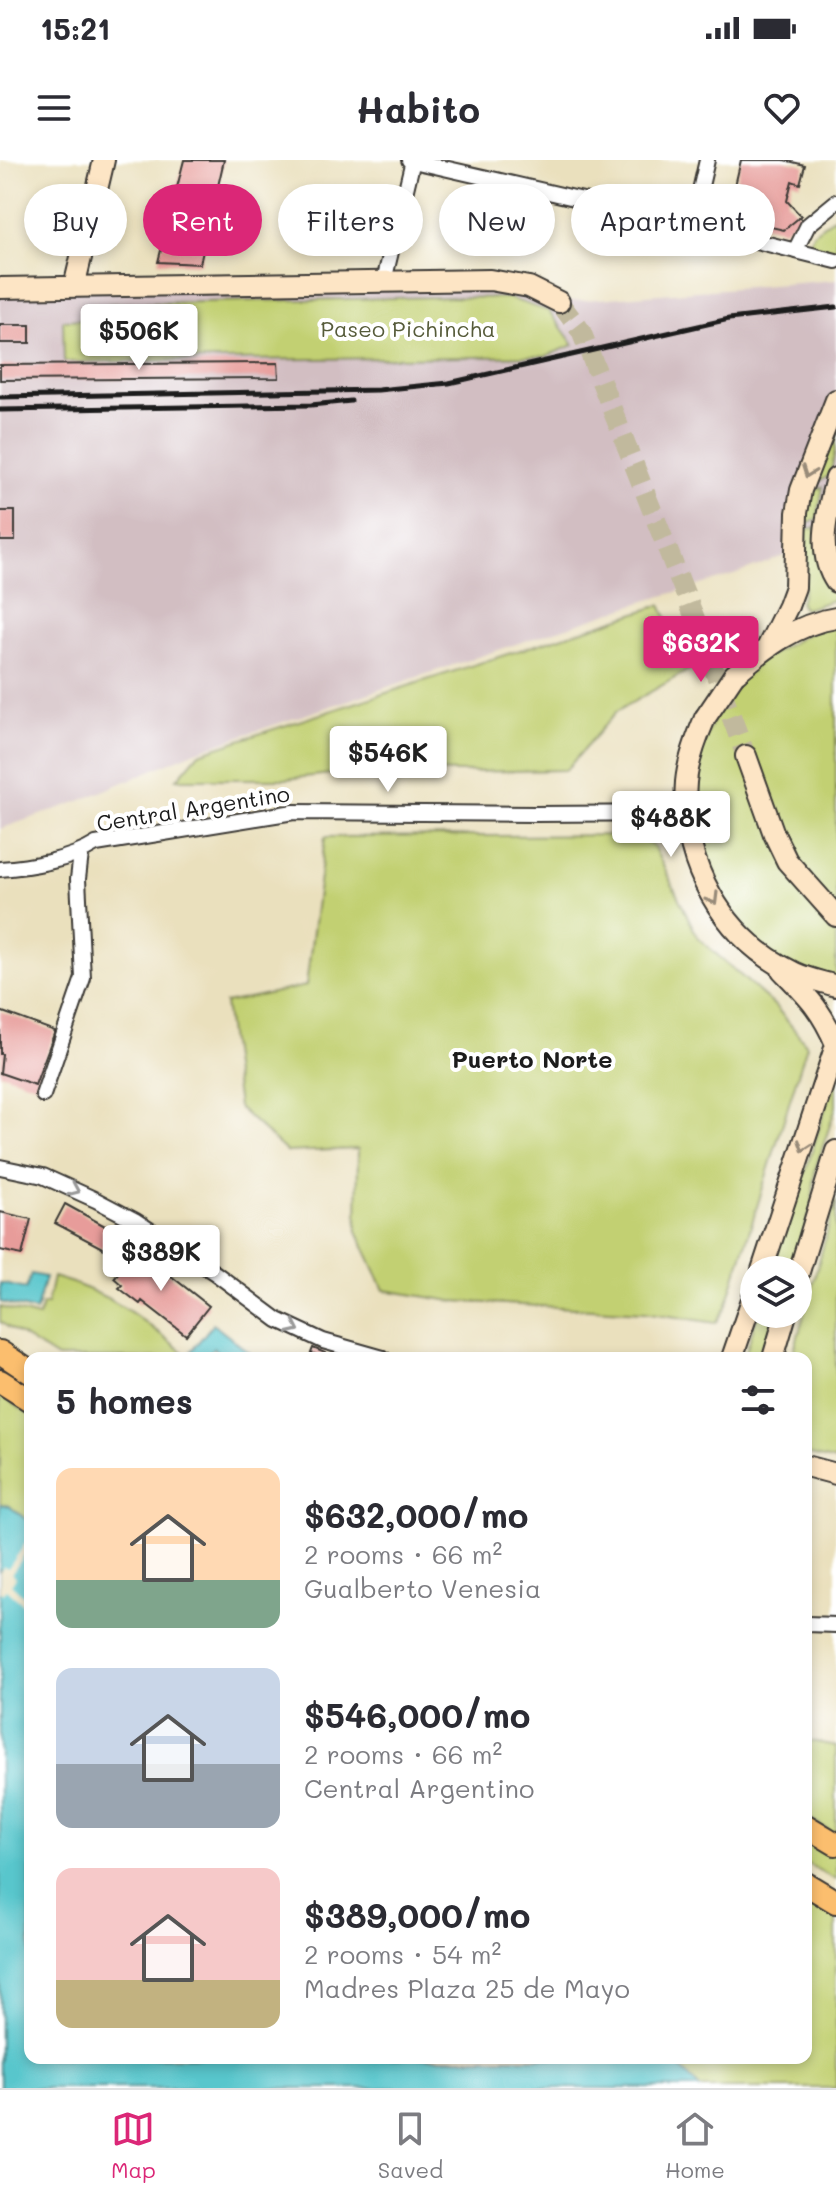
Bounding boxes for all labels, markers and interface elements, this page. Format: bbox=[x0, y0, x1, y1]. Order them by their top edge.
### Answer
text: 15:21 bbox=[40, 8, 110, 48]
text: Habito bbox=[356, 85, 480, 132]
icon: menu bbox=[32, 86, 76, 130]
icon: heart bbox=[760, 86, 804, 130]
chip: Buy bbox=[24, 184, 127, 256]
chip: Rent bbox=[143, 184, 262, 256]
chip: Filters bbox=[278, 184, 423, 256]
chip: New bbox=[439, 184, 555, 256]
chip: Apartment bbox=[571, 184, 775, 256]
pin: $506K bbox=[83, 304, 195, 372]
text: $506K bbox=[99, 313, 179, 347]
park label: Paseo Pichincha bbox=[320, 314, 496, 343]
one-way arrow bbox=[801, 464, 817, 478]
pin: $632K bbox=[645, 616, 757, 684]
text: $632K bbox=[661, 625, 741, 659]
pin: $546K bbox=[332, 726, 444, 794]
text: $546K bbox=[348, 735, 428, 769]
street label: Central Argentino bbox=[94, 778, 292, 838]
pin: $488K bbox=[615, 791, 727, 859]
text: $488K bbox=[630, 800, 712, 834]
one-way arrow bbox=[703, 890, 719, 905]
district label: Puerto Norte bbox=[451, 1043, 613, 1074]
one-way arrow bbox=[797, 1139, 813, 1153]
one-way arrow bbox=[66, 1180, 80, 1196]
pin: $389K bbox=[105, 1225, 217, 1293]
text: $389K bbox=[121, 1234, 201, 1268]
map controls bbox=[740, 1256, 812, 1328]
button: layers bbox=[740, 1256, 812, 1328]
one-way arrow bbox=[285, 1318, 300, 1334]
text: 5 homes bbox=[56, 1378, 193, 1423]
icon: filters bbox=[736, 1378, 780, 1422]
text: $632,000/mo bbox=[304, 1492, 529, 1537]
icon: home bbox=[120, 1500, 216, 1596]
text: 2 rooms · 66 m² bbox=[304, 1537, 502, 1571]
text: Gualberto Venesia bbox=[304, 1571, 541, 1605]
text: $546,000/mo bbox=[304, 1692, 531, 1737]
icon: home bbox=[120, 1700, 216, 1796]
text: 2 rooms · 66 m² bbox=[304, 1737, 502, 1771]
text: Central Argentino bbox=[304, 1771, 534, 1805]
text: $389,000/mo bbox=[304, 1892, 530, 1937]
icon: home bbox=[120, 1900, 216, 1996]
text: 2 rooms · 54 m² bbox=[304, 1937, 501, 1971]
text: Madres Plaza 25 de Mayo bbox=[304, 1971, 630, 2005]
tab: Map bbox=[111, 2107, 156, 2184]
tab: Saved bbox=[378, 2107, 443, 2184]
tab: Home bbox=[665, 2107, 725, 2184]

